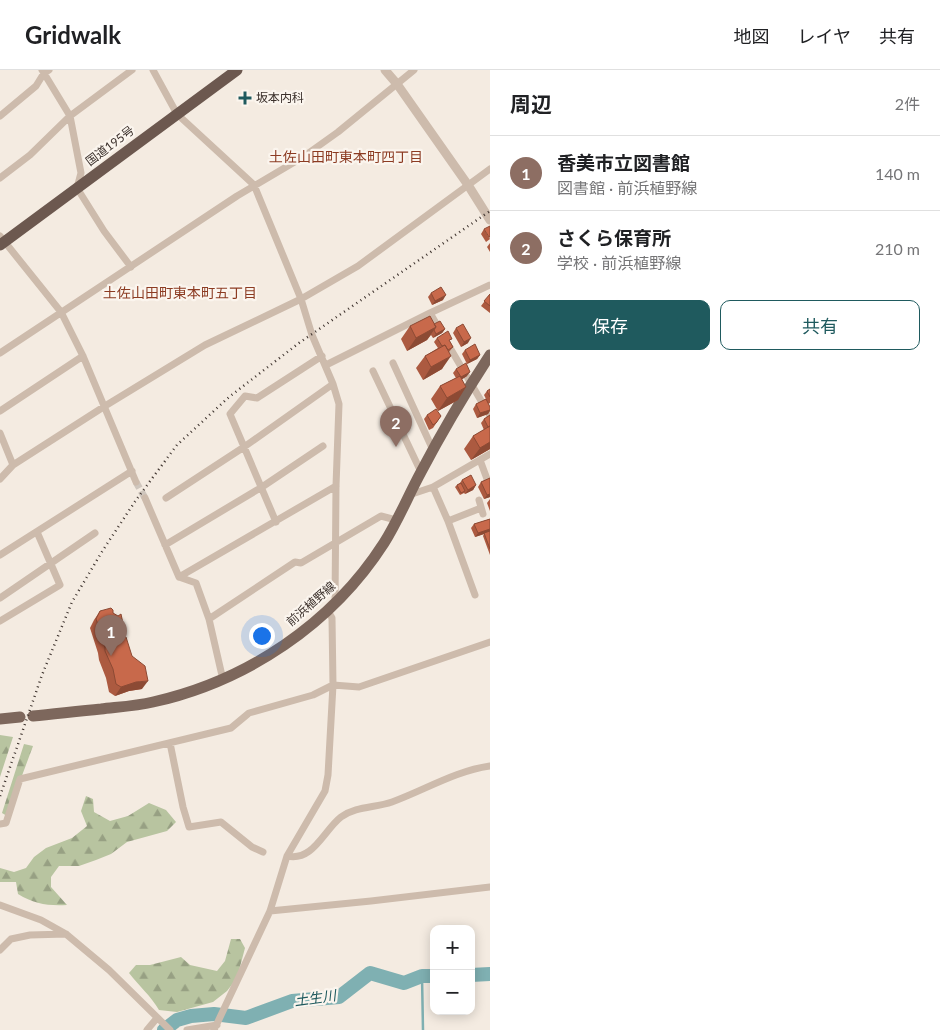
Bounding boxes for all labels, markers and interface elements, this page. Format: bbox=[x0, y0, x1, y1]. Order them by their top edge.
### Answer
text: Gridwalk bbox=[25, 20, 121, 49]
text: 地図 bbox=[734, 25, 770, 47]
text: レイヤ bbox=[798, 25, 851, 47]
text: 共有 bbox=[879, 25, 915, 47]
place label: 坂本内科 bbox=[256, 90, 304, 105]
marker: 坂本内科 bbox=[238, 91, 252, 105]
text: 周辺 bbox=[510, 91, 552, 116]
text: 2件 bbox=[895, 94, 920, 113]
street label: 国道195号 bbox=[82, 122, 137, 169]
district label: 土佐山田町東本町四丁目 bbox=[269, 148, 423, 165]
text: 香美市立図書館 bbox=[557, 151, 690, 174]
text: 1 bbox=[521, 164, 531, 183]
text: 140 m bbox=[875, 164, 920, 183]
text: 図書館 · 前浜植野線 bbox=[557, 178, 697, 197]
text: さくら保育所 bbox=[557, 226, 671, 249]
text: 2 bbox=[521, 239, 531, 258]
text: 210 m bbox=[875, 239, 920, 258]
text: 学校 · 前浜植野線 bbox=[557, 253, 681, 272]
district label: 土佐山田町東本町五丁目 bbox=[103, 284, 257, 301]
button: 保存 bbox=[510, 300, 710, 350]
button: 共有 bbox=[720, 300, 920, 350]
pin: 2 bbox=[380, 406, 412, 447]
street label: 前浜植野線 bbox=[283, 578, 338, 629]
pin: 1 bbox=[95, 615, 127, 656]
your location bbox=[249, 623, 275, 649]
map controls bbox=[430, 925, 475, 1015]
button: + bbox=[430, 925, 475, 970]
button: − bbox=[430, 970, 475, 1015]
water label: 土生川 bbox=[293, 986, 339, 1009]

